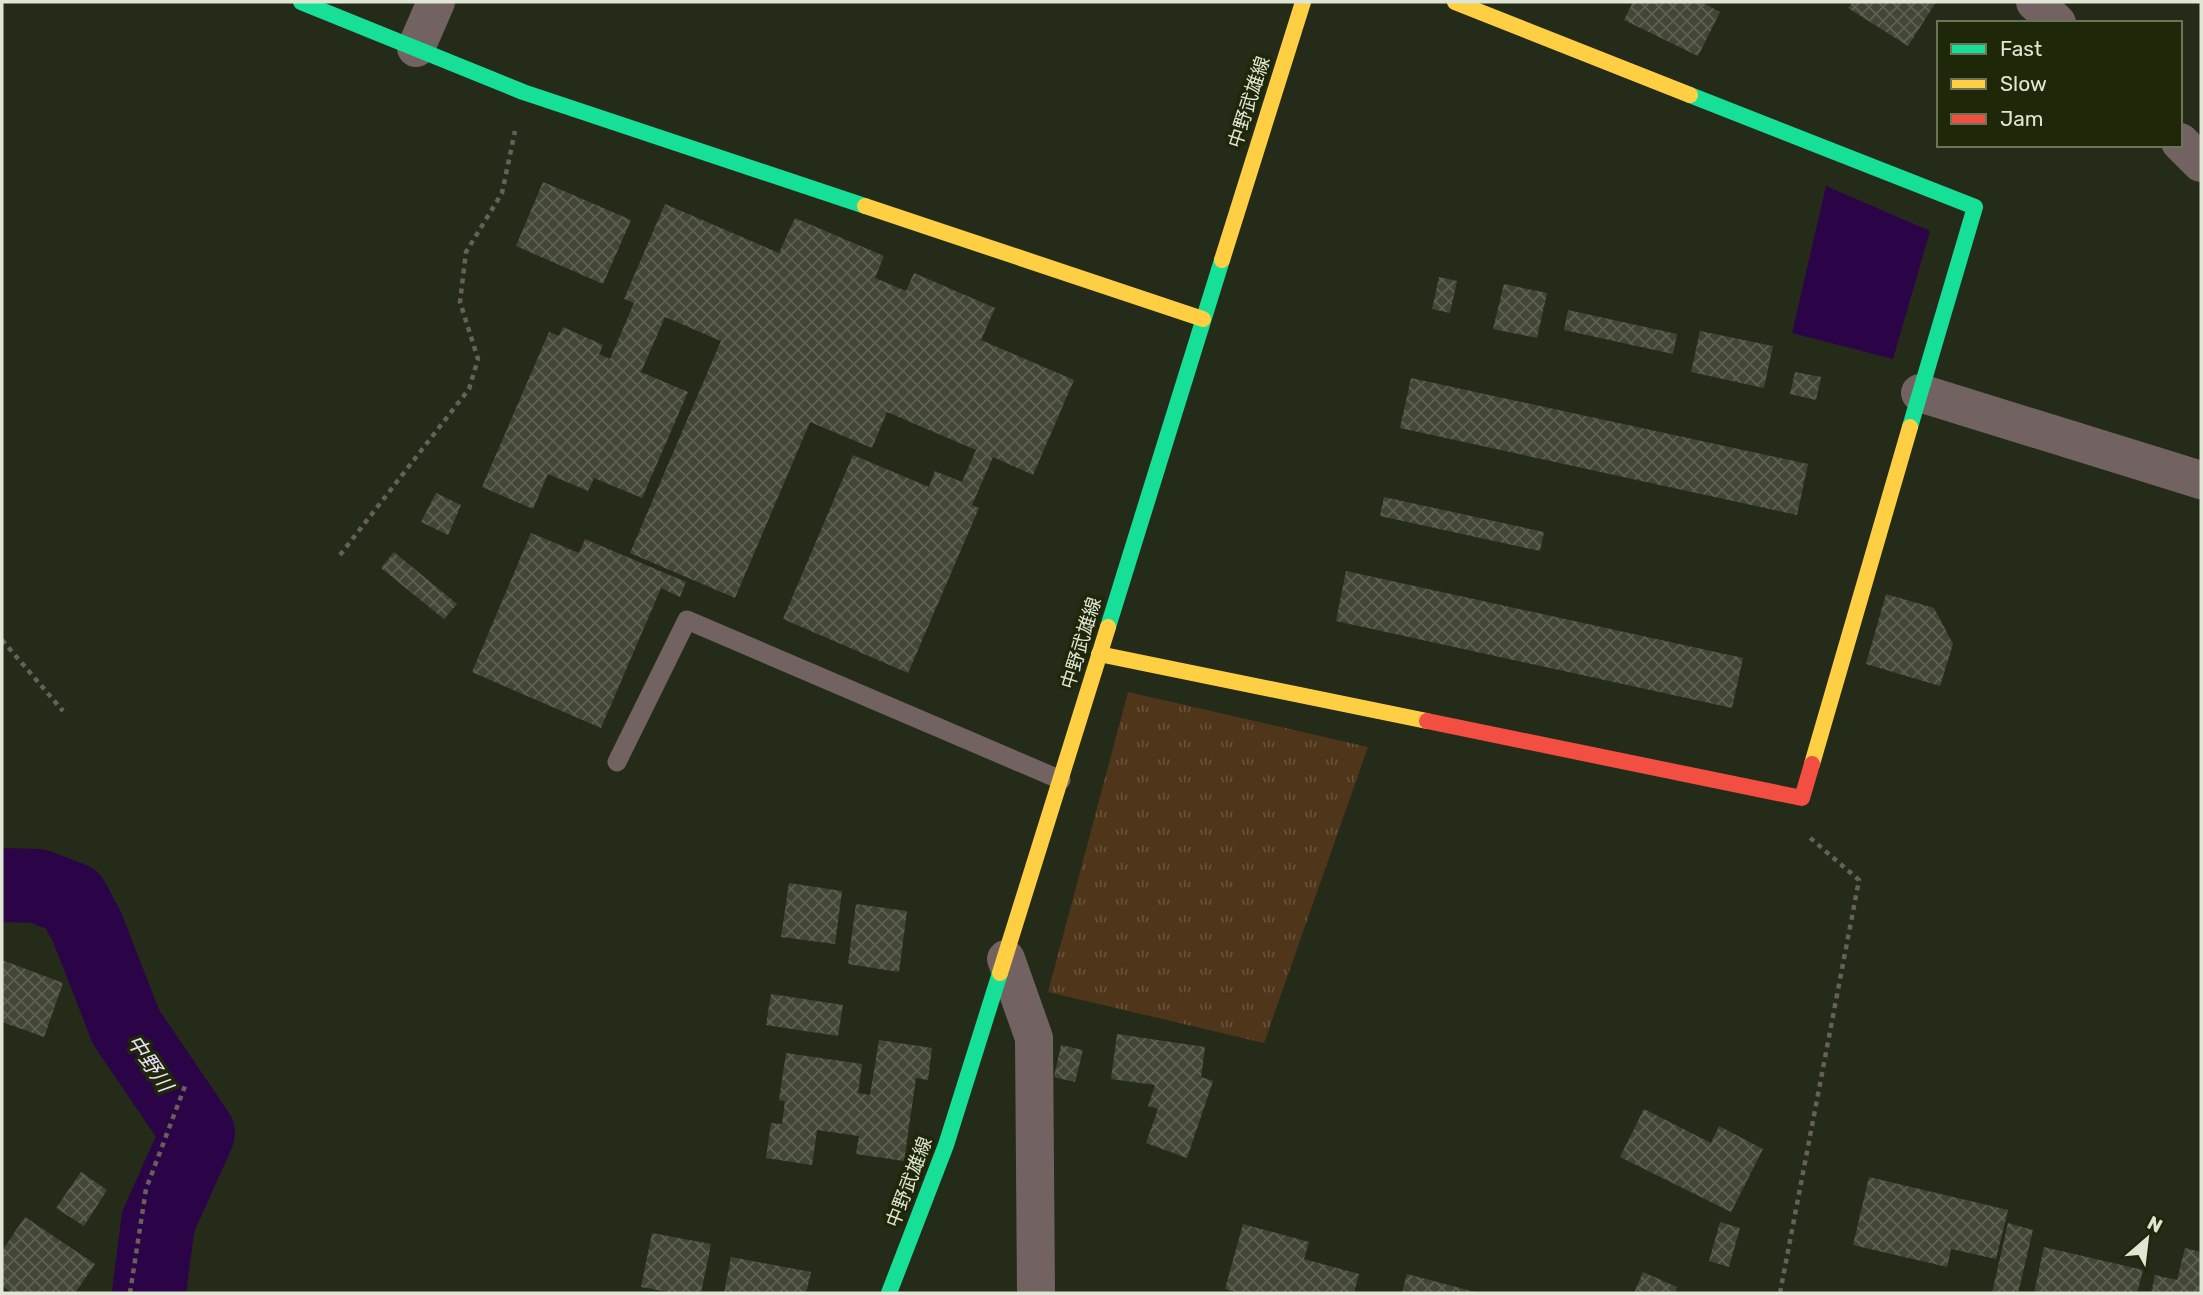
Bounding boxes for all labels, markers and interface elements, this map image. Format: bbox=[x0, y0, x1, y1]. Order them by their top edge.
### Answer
legend bbox=[1937, 21, 2182, 147]
text: Fast bbox=[2000, 36, 2042, 61]
street label: 中野武雄線 bbox=[1223, 53, 1275, 151]
text: Slow bbox=[2000, 71, 2047, 96]
text: Jam bbox=[2000, 106, 2044, 131]
street label: 中野武雄線 bbox=[1056, 594, 1106, 692]
water label: 中野川 bbox=[122, 1030, 179, 1098]
street label: 中野武雄線 bbox=[881, 1134, 937, 1230]
north arrow bbox=[2112, 1204, 2182, 1274]
text: N bbox=[2143, 1211, 2166, 1238]

